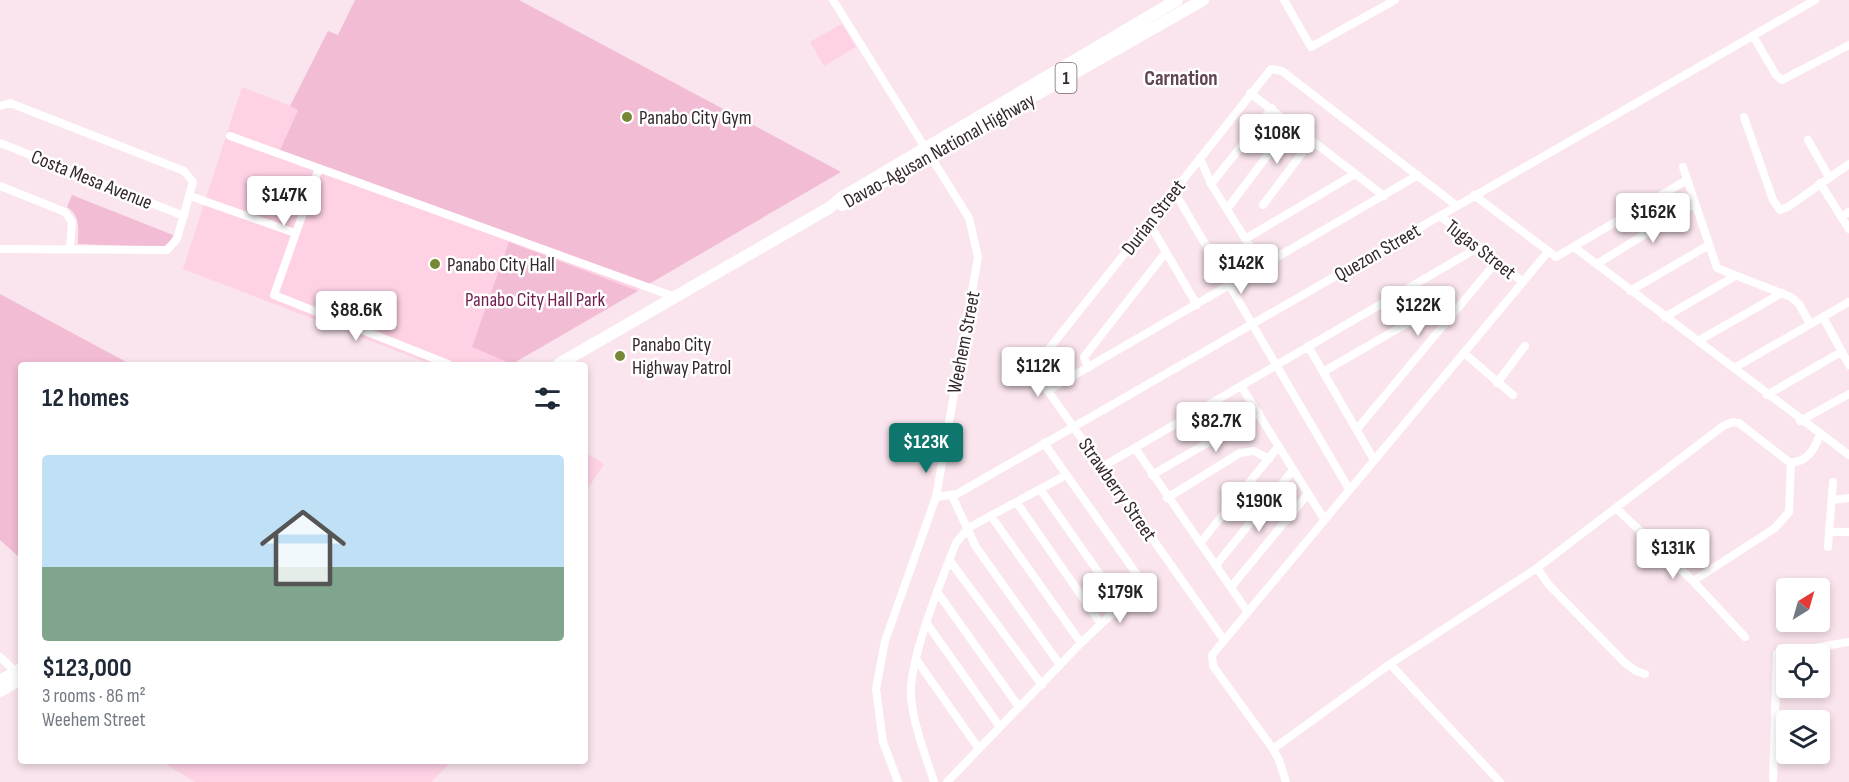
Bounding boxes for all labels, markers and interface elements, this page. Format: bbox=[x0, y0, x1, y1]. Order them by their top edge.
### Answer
road number: 1 bbox=[1056, 63, 1076, 93]
district label: Carnation bbox=[1144, 66, 1218, 91]
street label: Davao-Agusan National Highway bbox=[840, 88, 1040, 214]
place label: Panabo City Gym bbox=[639, 106, 752, 130]
marker: Panabo City Gym bbox=[620, 110, 634, 124]
pin: $108K bbox=[1235, 114, 1319, 165]
text: $108K bbox=[1254, 121, 1300, 145]
street label: Costa Mesa Avenue bbox=[27, 145, 156, 215]
street label: Durian Street bbox=[1117, 175, 1191, 260]
pin: $147K bbox=[242, 176, 326, 227]
text: $147K bbox=[261, 183, 307, 207]
pin: $162K bbox=[1611, 193, 1695, 244]
text: $162K bbox=[1630, 200, 1676, 224]
street label: Tugas Street bbox=[1440, 215, 1520, 285]
street label: Quezon Street bbox=[1330, 219, 1425, 287]
pin: $142K bbox=[1199, 244, 1283, 295]
text: $142K bbox=[1218, 251, 1264, 275]
place label: Panabo City Hall bbox=[447, 253, 555, 277]
marker: Panabo City Hall bbox=[428, 257, 442, 271]
pin: $122K bbox=[1376, 286, 1460, 337]
park label: Panabo City Hall Park bbox=[465, 288, 605, 312]
street label: Weehem Street bbox=[942, 289, 986, 395]
pin: $88.6K bbox=[307, 291, 405, 342]
text: $122K bbox=[1395, 293, 1441, 317]
text: $88.6K bbox=[330, 298, 382, 322]
place label: Panabo City Highway Patrol bbox=[632, 333, 731, 380]
pin: $112K bbox=[996, 347, 1080, 398]
marker: Panabo City Highway Patrol bbox=[613, 349, 627, 363]
text: $112K bbox=[1016, 354, 1060, 378]
icon: filters bbox=[531, 382, 564, 415]
text: 12 homes bbox=[42, 383, 129, 414]
pin: $82.7K bbox=[1167, 402, 1265, 453]
text: $82.7K bbox=[1190, 409, 1242, 433]
pin: $123K bbox=[884, 423, 968, 474]
text: $123K bbox=[903, 430, 949, 454]
street label: Strawberry Street bbox=[1073, 434, 1161, 546]
pin: $190K bbox=[1217, 482, 1301, 533]
text: $190K bbox=[1236, 489, 1282, 513]
icon: home bbox=[249, 494, 357, 602]
pin: $131K bbox=[1631, 529, 1715, 580]
text: $131K bbox=[1651, 536, 1695, 560]
pin: $179K bbox=[1078, 573, 1162, 624]
north arrow bbox=[1776, 578, 1830, 632]
map controls bbox=[1776, 578, 1830, 764]
text: $179K bbox=[1097, 580, 1143, 604]
button: locate bbox=[1776, 644, 1830, 698]
text: $123,000 bbox=[42, 653, 132, 684]
text: 3 rooms · 86 m² bbox=[42, 684, 146, 708]
text: Weehem Street bbox=[42, 708, 146, 732]
button: layers bbox=[1776, 710, 1830, 764]

